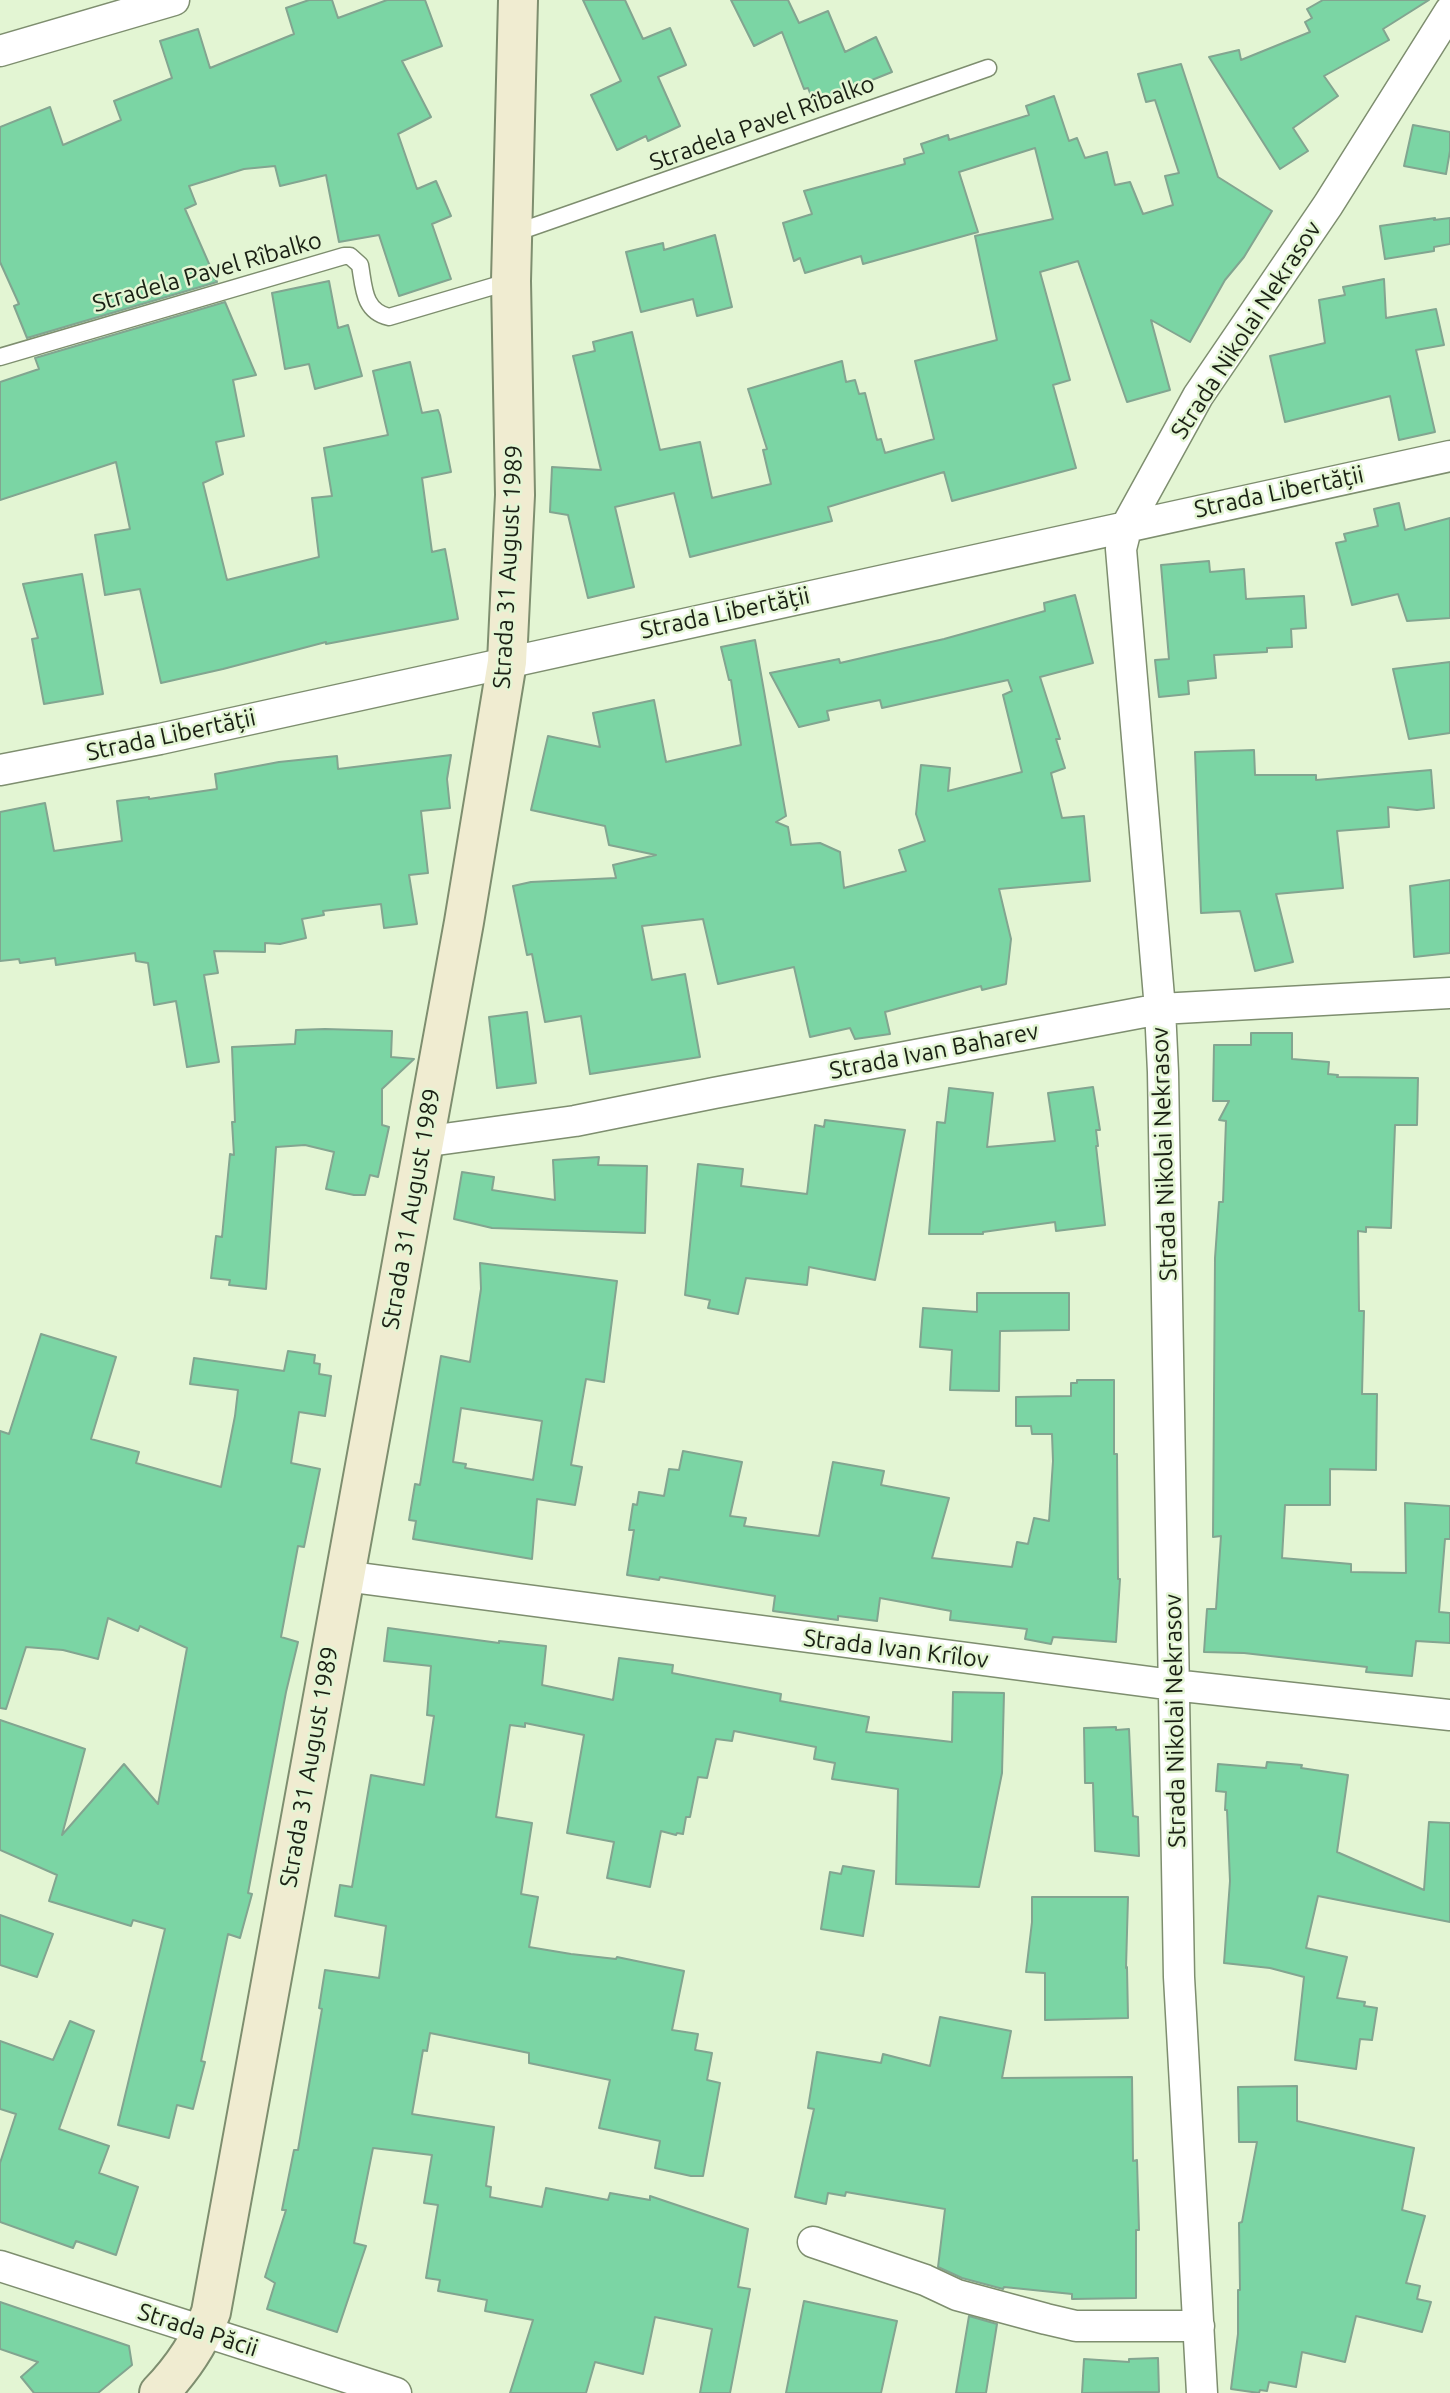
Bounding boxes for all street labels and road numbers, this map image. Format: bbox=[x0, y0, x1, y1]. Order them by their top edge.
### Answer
street label: Stradela Pavel Rîbalko bbox=[646, 69, 878, 177]
street label: Strada Nikolai Nekrasov bbox=[1165, 216, 1327, 444]
street label: Stradela Pavel Rîbalko bbox=[89, 225, 325, 319]
street label: Strada 31 August 1989 bbox=[487, 444, 529, 690]
street label: Strada Libertății bbox=[1192, 460, 1366, 524]
street label: Strada Libertății bbox=[638, 581, 812, 645]
street label: Strada Libertății bbox=[84, 703, 258, 767]
street label: Strada Ivan Baharev bbox=[827, 1017, 1041, 1085]
street label: Strada Nikolai Nekrasov bbox=[1145, 1027, 1183, 1281]
street label: Strada 31 August 1989 bbox=[376, 1086, 446, 1332]
street label: Strada Nikolai Nekrasov bbox=[1158, 1594, 1192, 1848]
street label: Strada Ivan Krîlov bbox=[802, 1623, 990, 1675]
street label: Strada 31 August 1989 bbox=[274, 1644, 344, 1890]
street label: Strada Păcii bbox=[134, 2297, 262, 2363]

